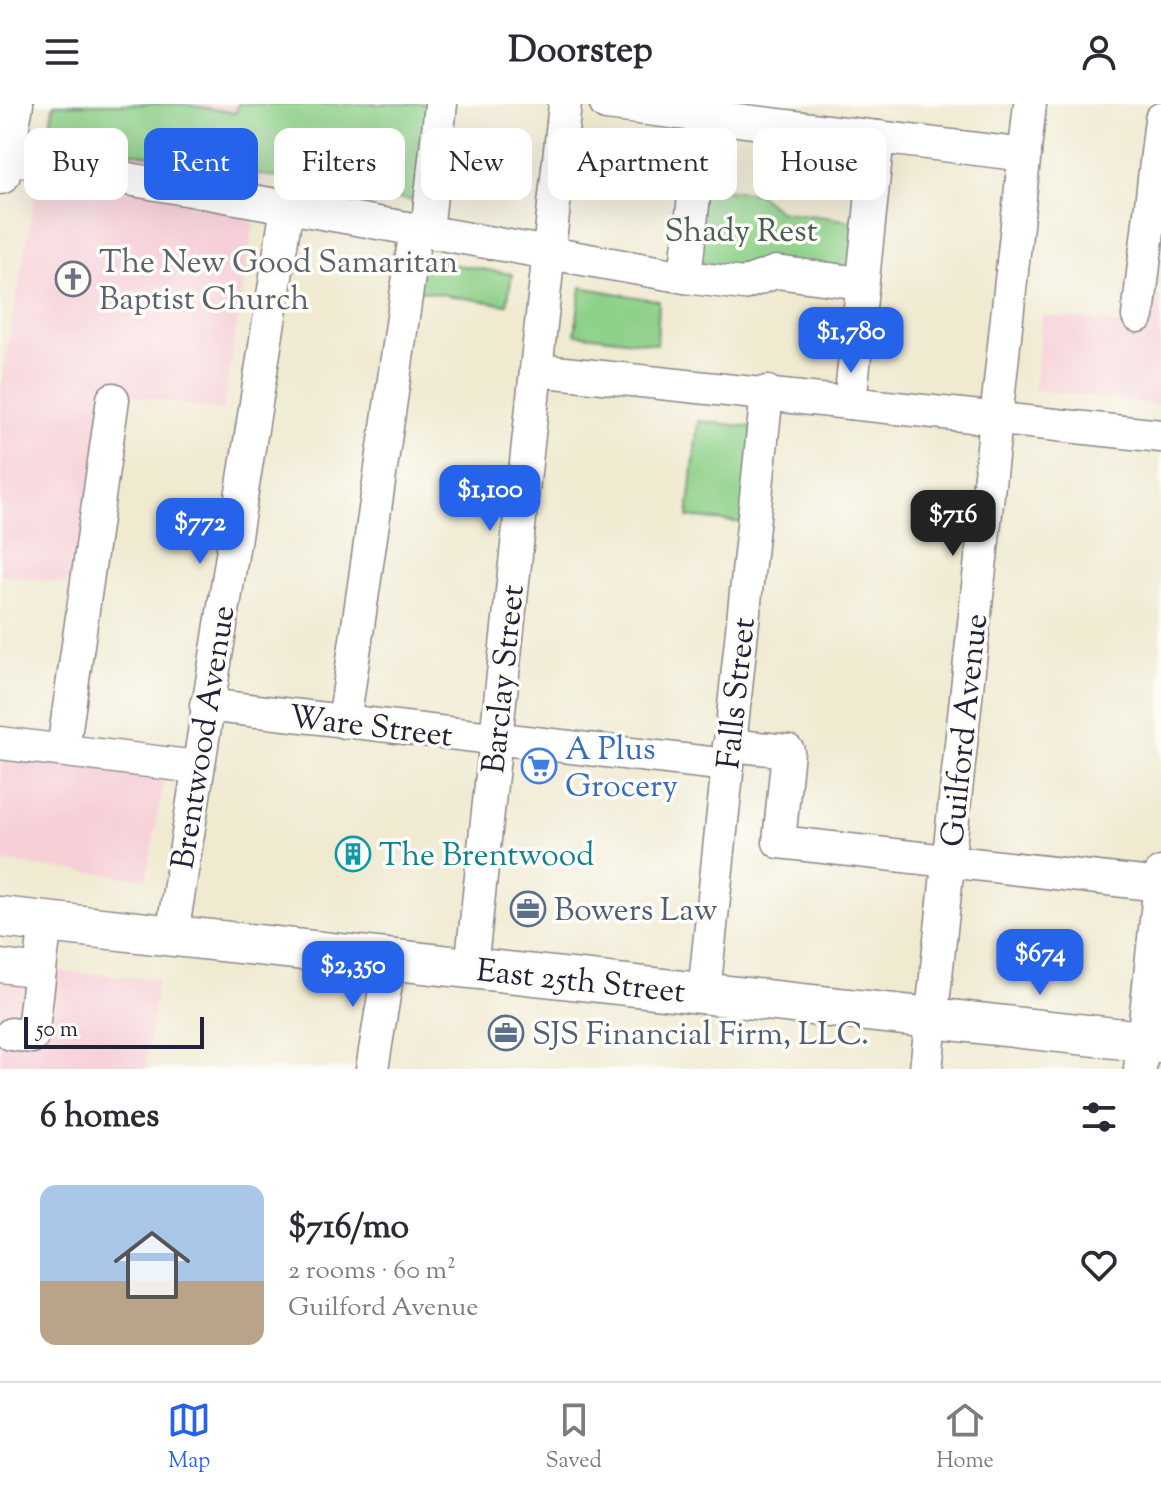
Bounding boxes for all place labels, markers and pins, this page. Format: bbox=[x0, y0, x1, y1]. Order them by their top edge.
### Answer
place label: The New Good Samaritan Baptist Church bbox=[99, 241, 458, 324]
church icon: The New Good Samaritan Baptist Church bbox=[54, 260, 92, 298]
pin: $1,780 bbox=[786, 307, 916, 375]
pin: $1,100 bbox=[425, 465, 555, 533]
pin: $716 bbox=[906, 490, 1000, 558]
pin: $772 bbox=[153, 498, 247, 566]
place label: A Plus Grocery bbox=[565, 728, 678, 811]
supermarket icon: A Plus Grocery bbox=[520, 747, 558, 785]
place label: The Brentwood bbox=[379, 834, 594, 880]
building icon: The Brentwood bbox=[334, 835, 372, 873]
place label: Bowers Law bbox=[554, 889, 718, 935]
office icon: Bowers Law bbox=[509, 890, 547, 928]
pin: $674 bbox=[993, 929, 1087, 997]
pin: $2,350 bbox=[288, 941, 418, 1009]
place label: SJS Financial Firm, LLC. bbox=[532, 1013, 869, 1059]
office icon: SJS Financial Firm, LLC. bbox=[487, 1014, 525, 1052]

